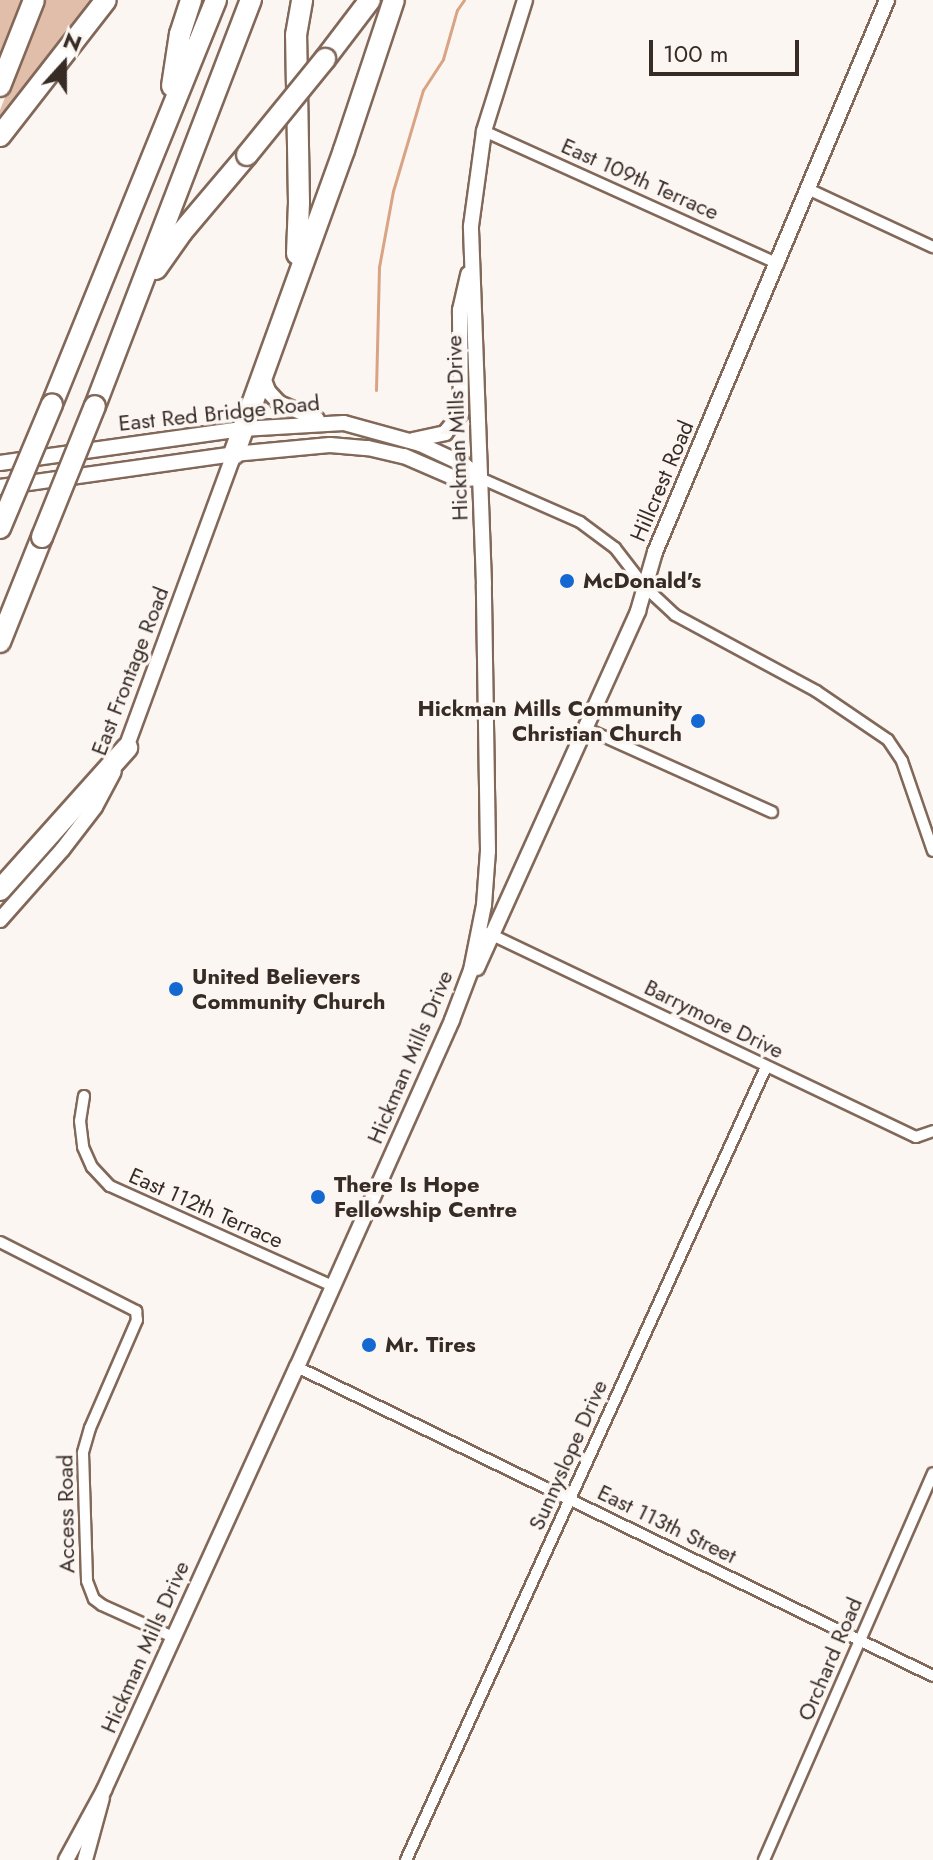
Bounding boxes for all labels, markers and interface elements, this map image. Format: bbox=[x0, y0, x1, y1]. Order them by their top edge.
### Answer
north arrow bbox=[24, 24, 104, 104]
text: N bbox=[59, 24, 86, 60]
scale bar bbox=[653, 24, 803, 74]
text: 100 m bbox=[663, 36, 729, 71]
street label: East 109th Terrace bbox=[557, 132, 723, 226]
street label: Hickman Mills Drive bbox=[441, 335, 473, 521]
street label: East Red Bridge Road bbox=[117, 389, 321, 437]
street label: Hillcrest Road bbox=[625, 417, 699, 545]
place label: McDonald's bbox=[583, 568, 701, 594]
marker: McDonald's bbox=[558, 572, 576, 590]
street label: East Frontage Road bbox=[86, 583, 174, 759]
place label: Hickman Mills Community Christian Church bbox=[417, 695, 682, 746]
marker: Hickman Mills Community Christian Church bbox=[689, 712, 707, 730]
place label: United Believers Community Church bbox=[192, 963, 386, 1014]
street label: Hickman Mills Drive bbox=[362, 966, 458, 1148]
street label: Barrymore Drive bbox=[640, 974, 788, 1064]
marker: United Believers Community Church bbox=[167, 980, 185, 998]
street label: East 112th Terrace bbox=[125, 1162, 287, 1254]
place label: There Is Hope Fellowship Centre bbox=[334, 1171, 517, 1222]
marker: There Is Hope Fellowship Centre bbox=[309, 1188, 327, 1206]
place label: Mr. Tires bbox=[385, 1332, 476, 1358]
marker: Mr. Tires bbox=[360, 1336, 378, 1354]
street label: Sunnyslope Drive bbox=[523, 1376, 613, 1534]
street label: Access Road bbox=[52, 1454, 80, 1574]
street label: East 113th Street bbox=[593, 1479, 741, 1569]
street label: Hickman Mills Drive bbox=[95, 1557, 195, 1737]
street label: Orchard Road bbox=[792, 1593, 868, 1725]

